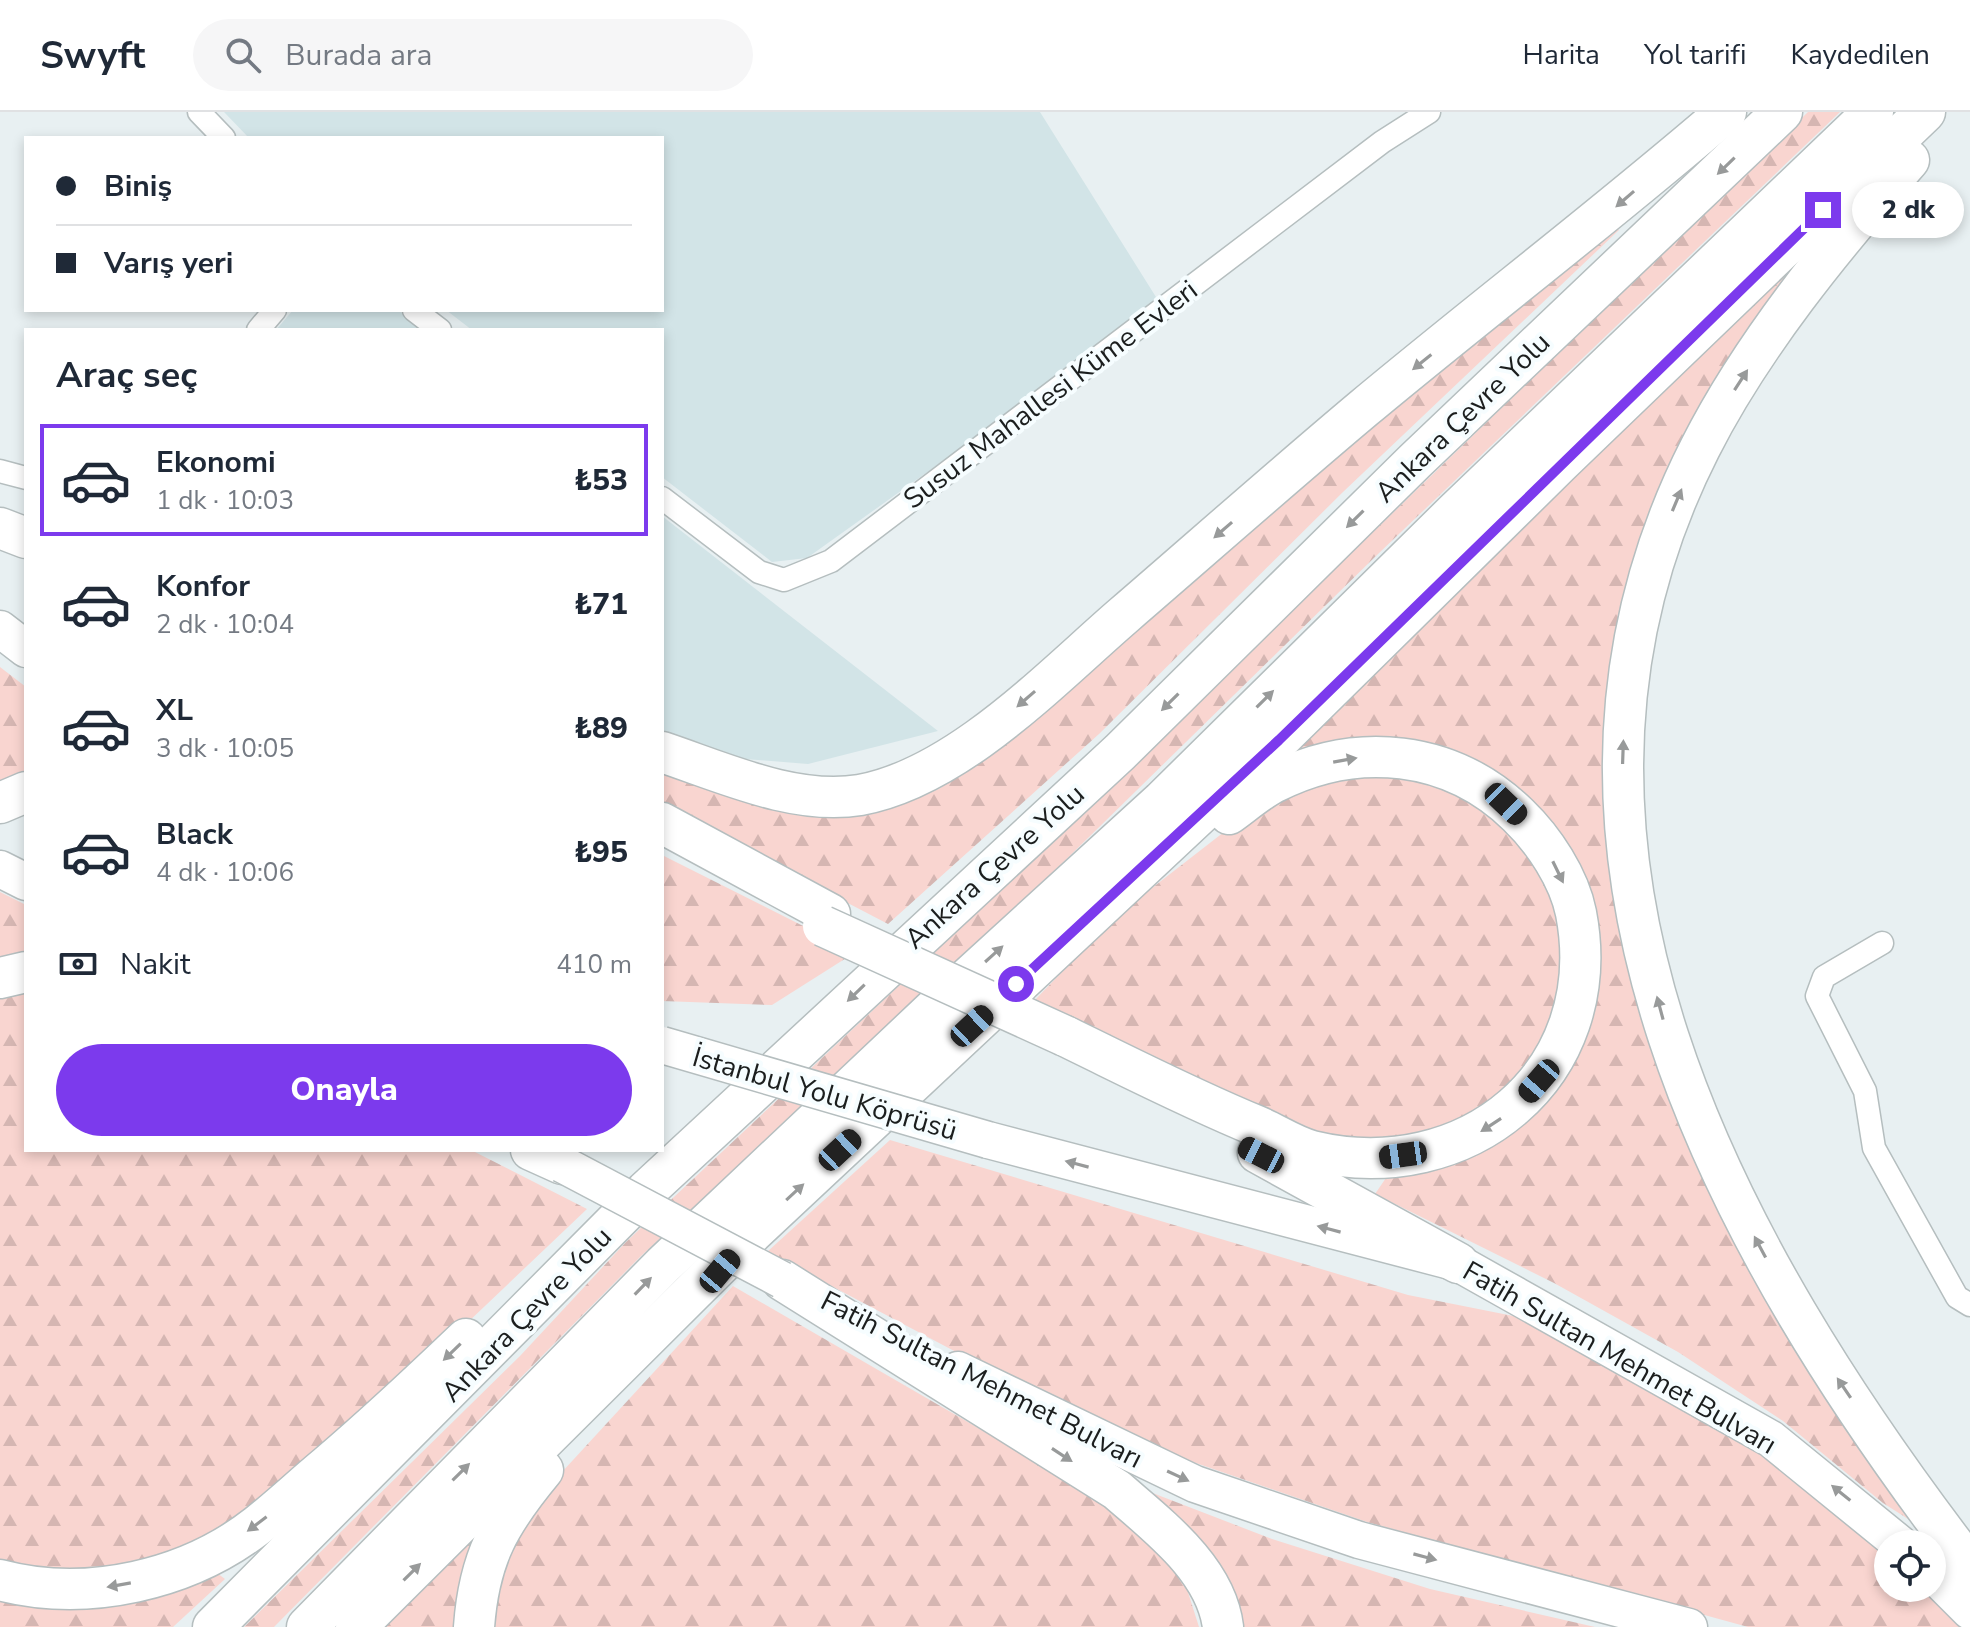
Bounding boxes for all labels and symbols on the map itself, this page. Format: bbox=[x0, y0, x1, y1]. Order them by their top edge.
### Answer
one-way arrow bbox=[1716, 157, 1735, 175]
callout: 2 dk bbox=[1851, 182, 1963, 238]
one-way arrow bbox=[1615, 190, 1635, 207]
route end bbox=[1805, 192, 1841, 228]
street label: Susuz Mahallesi Küme Evleri bbox=[896, 272, 1206, 518]
street label: Ankara Çevre Yolu bbox=[1367, 324, 1559, 511]
one-way arrow bbox=[1412, 353, 1432, 370]
one-way arrow bbox=[1734, 369, 1748, 391]
one-way arrow bbox=[1670, 488, 1683, 512]
one-way arrow bbox=[1346, 510, 1365, 528]
one-way arrow bbox=[1213, 520, 1233, 538]
one-way arrow bbox=[1016, 690, 1036, 707]
one-way arrow bbox=[1255, 690, 1274, 709]
one-way arrow bbox=[1161, 692, 1180, 711]
one-way arrow bbox=[1617, 739, 1629, 764]
one-way arrow bbox=[1333, 753, 1358, 765]
street label: Ankara Çevre Yolu bbox=[897, 776, 1093, 958]
car bbox=[1480, 779, 1532, 829]
one-way arrow bbox=[1551, 860, 1565, 883]
one-way arrow bbox=[984, 945, 1003, 963]
route start bbox=[998, 966, 1034, 1002]
one-way arrow bbox=[847, 983, 866, 1002]
one-way arrow bbox=[1653, 996, 1665, 1021]
car bbox=[946, 1001, 998, 1051]
street label: İstanbul Yolu Köprüsü bbox=[688, 1038, 962, 1150]
car bbox=[1514, 1055, 1564, 1107]
one-way arrow bbox=[1480, 1117, 1502, 1132]
car bbox=[814, 1125, 866, 1175]
car bbox=[1234, 1133, 1288, 1177]
car bbox=[1378, 1140, 1428, 1170]
one-way arrow bbox=[1064, 1157, 1089, 1169]
one-way arrow bbox=[786, 1183, 805, 1201]
street label: Ankara Çevre Yolu bbox=[433, 1219, 620, 1411]
one-way arrow bbox=[1316, 1223, 1341, 1235]
one-way arrow bbox=[1753, 1236, 1766, 1259]
car bbox=[695, 1245, 745, 1297]
street label: Fatih Sultan Mehmet Bulvarı bbox=[1456, 1252, 1783, 1463]
one-way arrow bbox=[633, 1277, 651, 1296]
street label: Fatih Sultan Mehmet Bulvarı bbox=[814, 1282, 1149, 1478]
one-way arrow bbox=[443, 1342, 462, 1361]
one-way arrow bbox=[1837, 1377, 1852, 1399]
one-way arrow bbox=[1051, 1448, 1072, 1463]
one-way arrow bbox=[451, 1463, 470, 1482]
one-way arrow bbox=[1166, 1469, 1190, 1483]
one-way arrow bbox=[1831, 1486, 1851, 1502]
one-way arrow bbox=[247, 1516, 268, 1532]
one-way arrow bbox=[1413, 1551, 1437, 1564]
one-way arrow bbox=[402, 1563, 421, 1582]
one-way arrow bbox=[106, 1579, 131, 1591]

